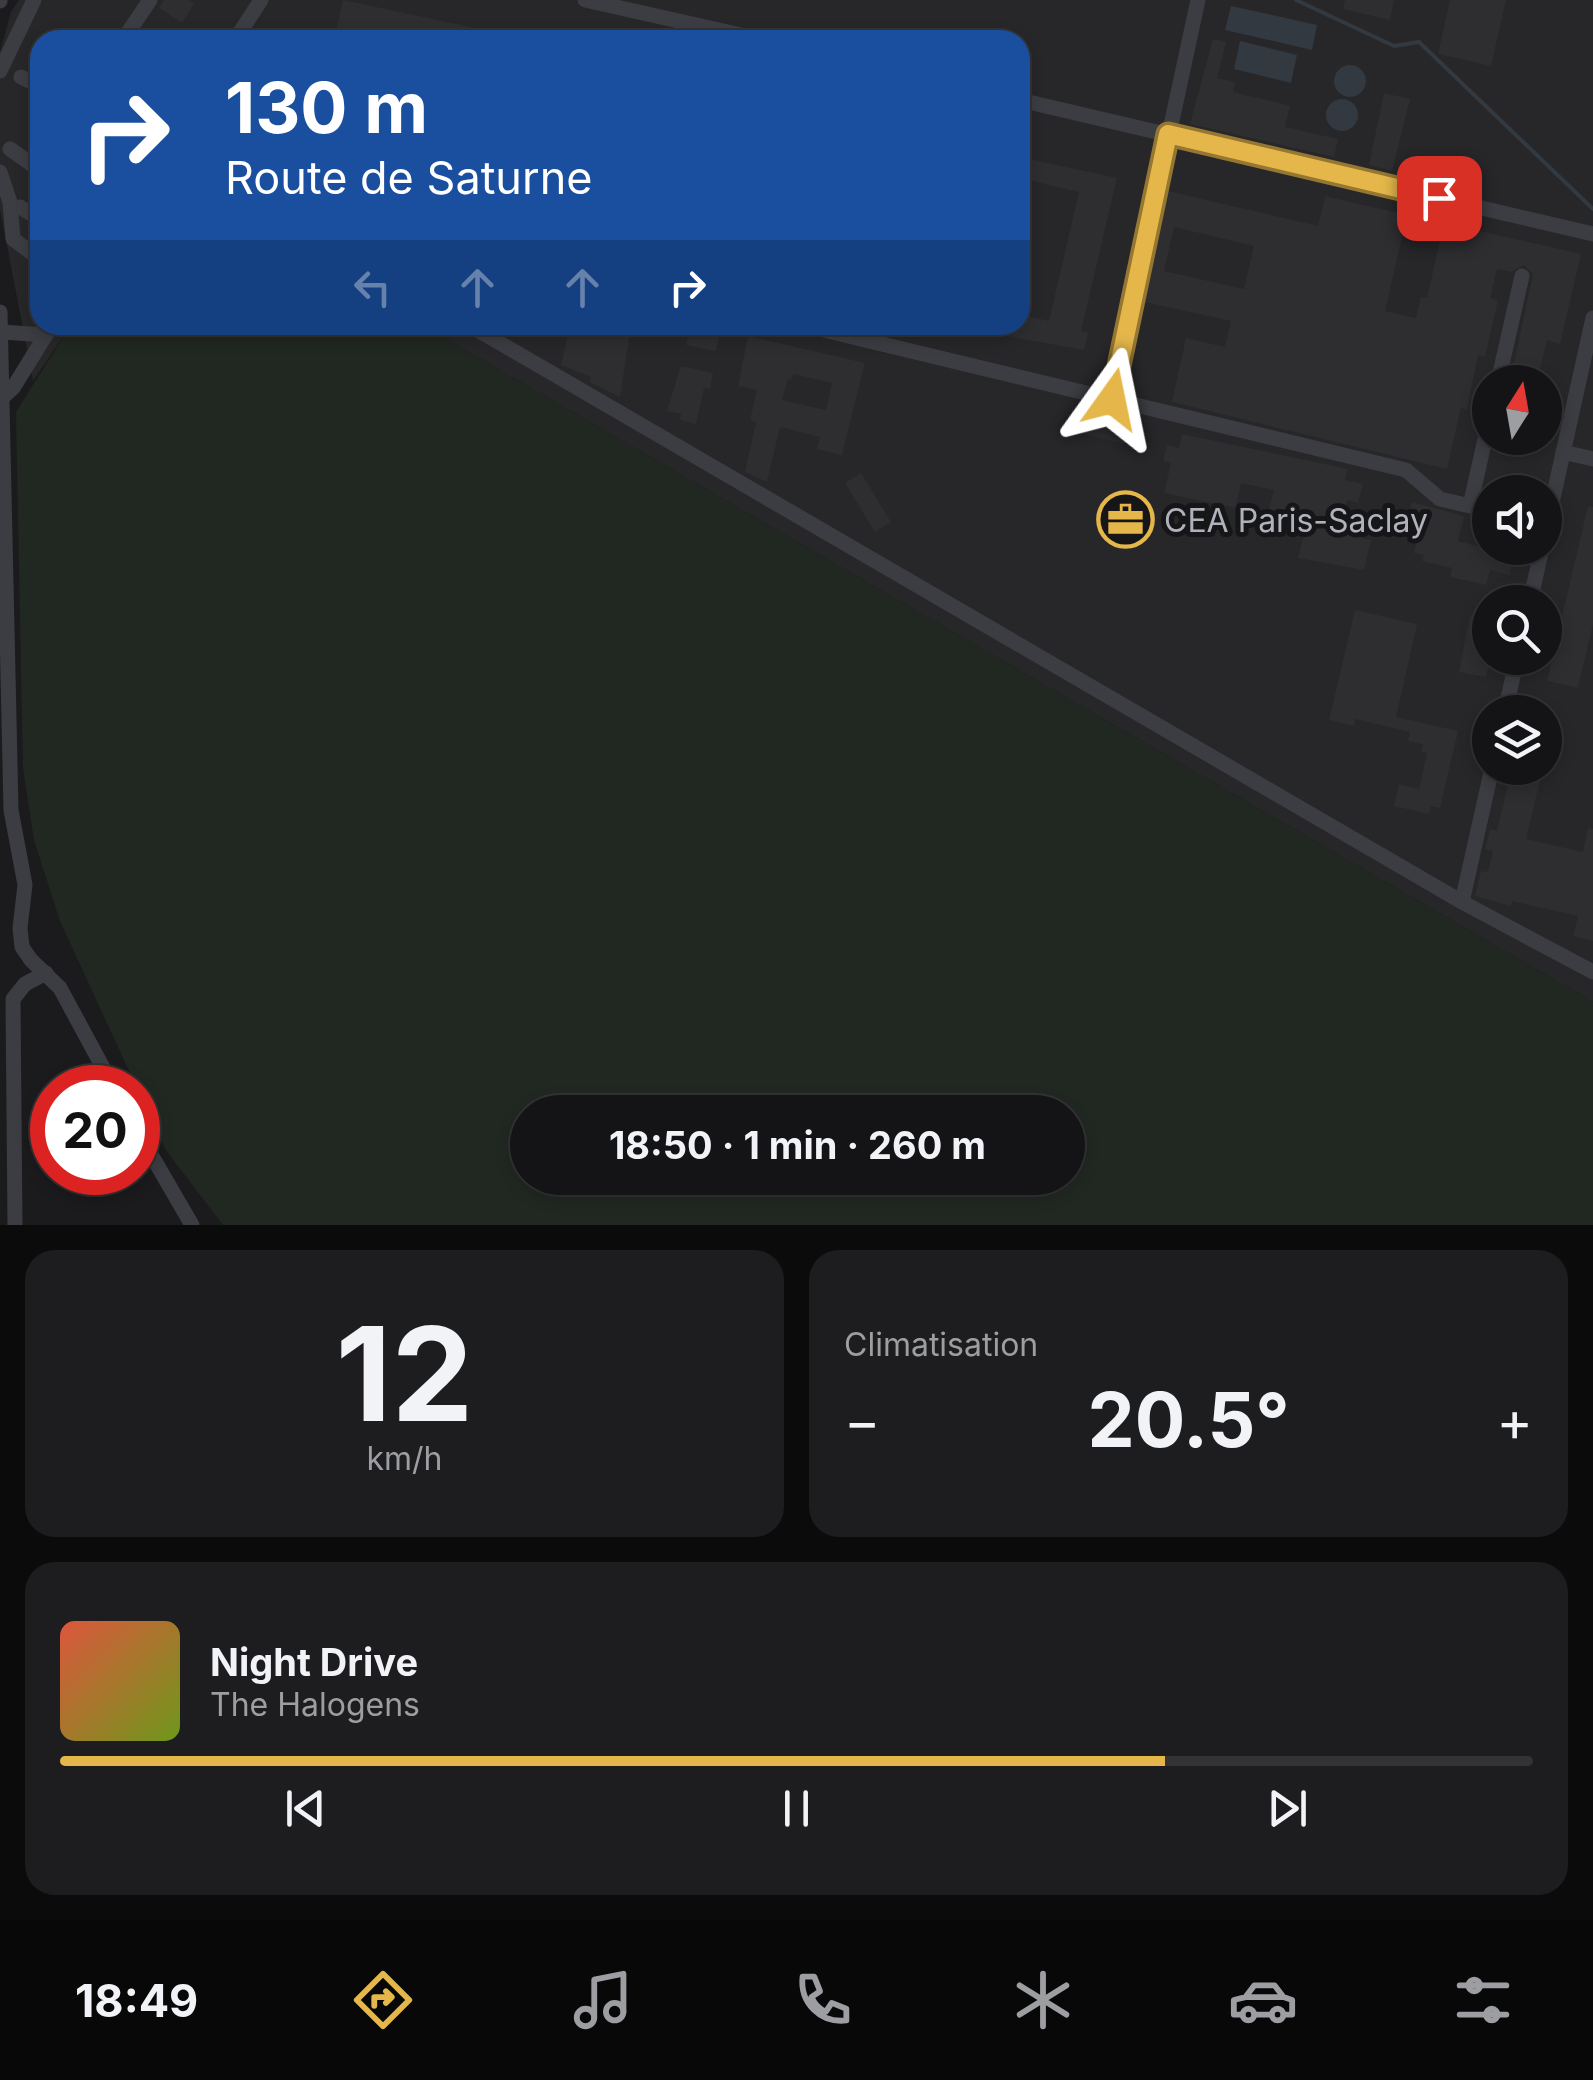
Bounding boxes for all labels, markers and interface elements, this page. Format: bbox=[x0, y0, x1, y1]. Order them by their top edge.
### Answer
text: 130 m bbox=[225, 65, 428, 150]
icon: right bbox=[60, 70, 190, 200]
text: Route de Saturne bbox=[225, 150, 592, 205]
pin bbox=[1397, 156, 1482, 241]
icon: arrive bbox=[1412, 171, 1467, 226]
icon: left bbox=[345, 260, 400, 315]
icon: ahead bbox=[450, 260, 505, 315]
icon: ahead bbox=[555, 260, 610, 315]
icon: right bbox=[660, 260, 715, 315]
position arrow bbox=[1060, 347, 1164, 451]
north arrow bbox=[1472, 365, 1562, 455]
map controls bbox=[1472, 365, 1562, 785]
button: sound bbox=[1472, 475, 1562, 565]
office icon: CEA Paris-Saclay bbox=[1095, 490, 1155, 550]
place label: CEA Paris-Saclay bbox=[1164, 501, 1428, 540]
button: search bbox=[1472, 585, 1562, 675]
button: layers bbox=[1472, 695, 1562, 785]
speed limit sign: 20 bbox=[30, 1065, 160, 1195]
text: 18:50 · 1 min · 260 m bbox=[609, 1122, 986, 1168]
text: 12 bbox=[336, 1295, 473, 1452]
text: Climatisation bbox=[844, 1325, 1038, 1364]
text: 20.5° bbox=[1087, 1374, 1290, 1465]
text: − bbox=[844, 1388, 880, 1454]
text: + bbox=[1497, 1388, 1533, 1454]
text: km/h bbox=[366, 1439, 443, 1478]
text: Night Drive bbox=[210, 1639, 418, 1685]
text: The Halogens bbox=[210, 1685, 420, 1724]
icon: previous bbox=[278, 1781, 333, 1836]
icon: pause bbox=[769, 1781, 824, 1836]
icon: next bbox=[1260, 1781, 1315, 1836]
icon: directions bbox=[348, 1965, 418, 2035]
icon: music bbox=[568, 1965, 638, 2035]
icon: phone bbox=[788, 1965, 858, 2035]
icon: climate bbox=[1008, 1965, 1078, 2035]
icon: car bbox=[1228, 1965, 1298, 2035]
icon: filters bbox=[1448, 1965, 1518, 2035]
text: 18:49 bbox=[75, 1973, 198, 2028]

